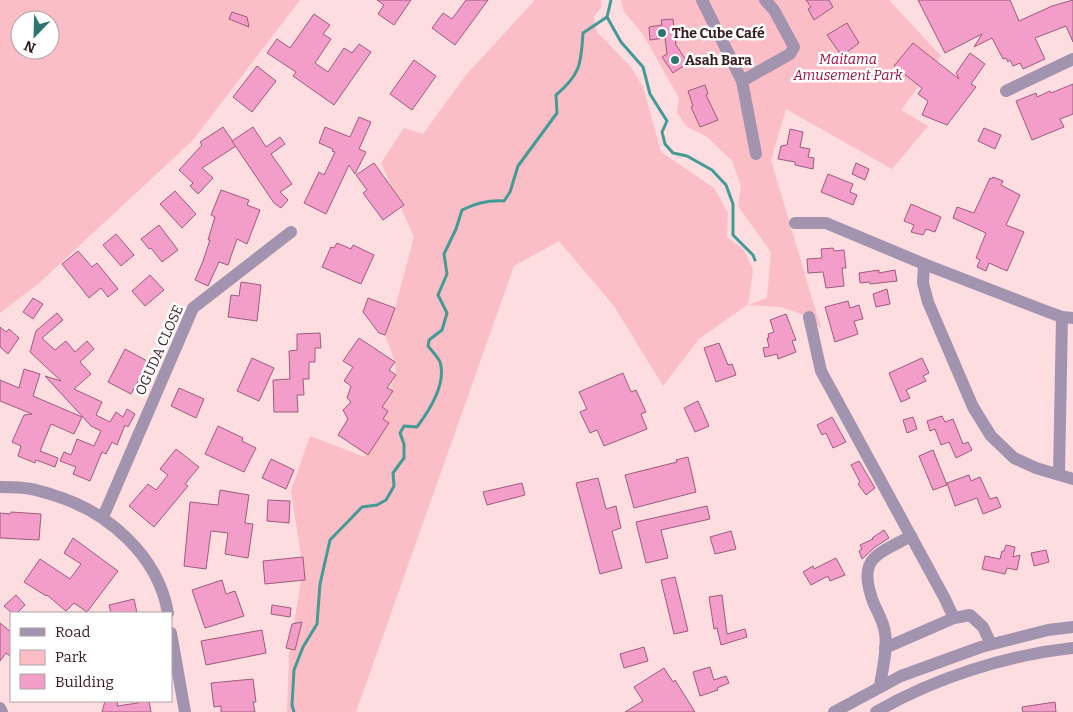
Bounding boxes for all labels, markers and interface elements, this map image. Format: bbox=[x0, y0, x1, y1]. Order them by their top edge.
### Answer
north arrow bbox=[10, 10, 60, 60]
place label: The Cube Café bbox=[672, 25, 765, 42]
marker: The Cube Café bbox=[656, 27, 668, 39]
text: N bbox=[22, 36, 38, 56]
park label: Maitama Amusement Park bbox=[792, 51, 903, 84]
place label: Asah Bara bbox=[685, 52, 752, 69]
marker: Asah Bara bbox=[669, 54, 681, 66]
street label: OGUDA CLOSE bbox=[132, 302, 187, 398]
legend bbox=[10, 612, 172, 702]
text: Road bbox=[55, 623, 90, 641]
text: Park bbox=[55, 648, 87, 666]
text: Building bbox=[55, 673, 114, 691]

